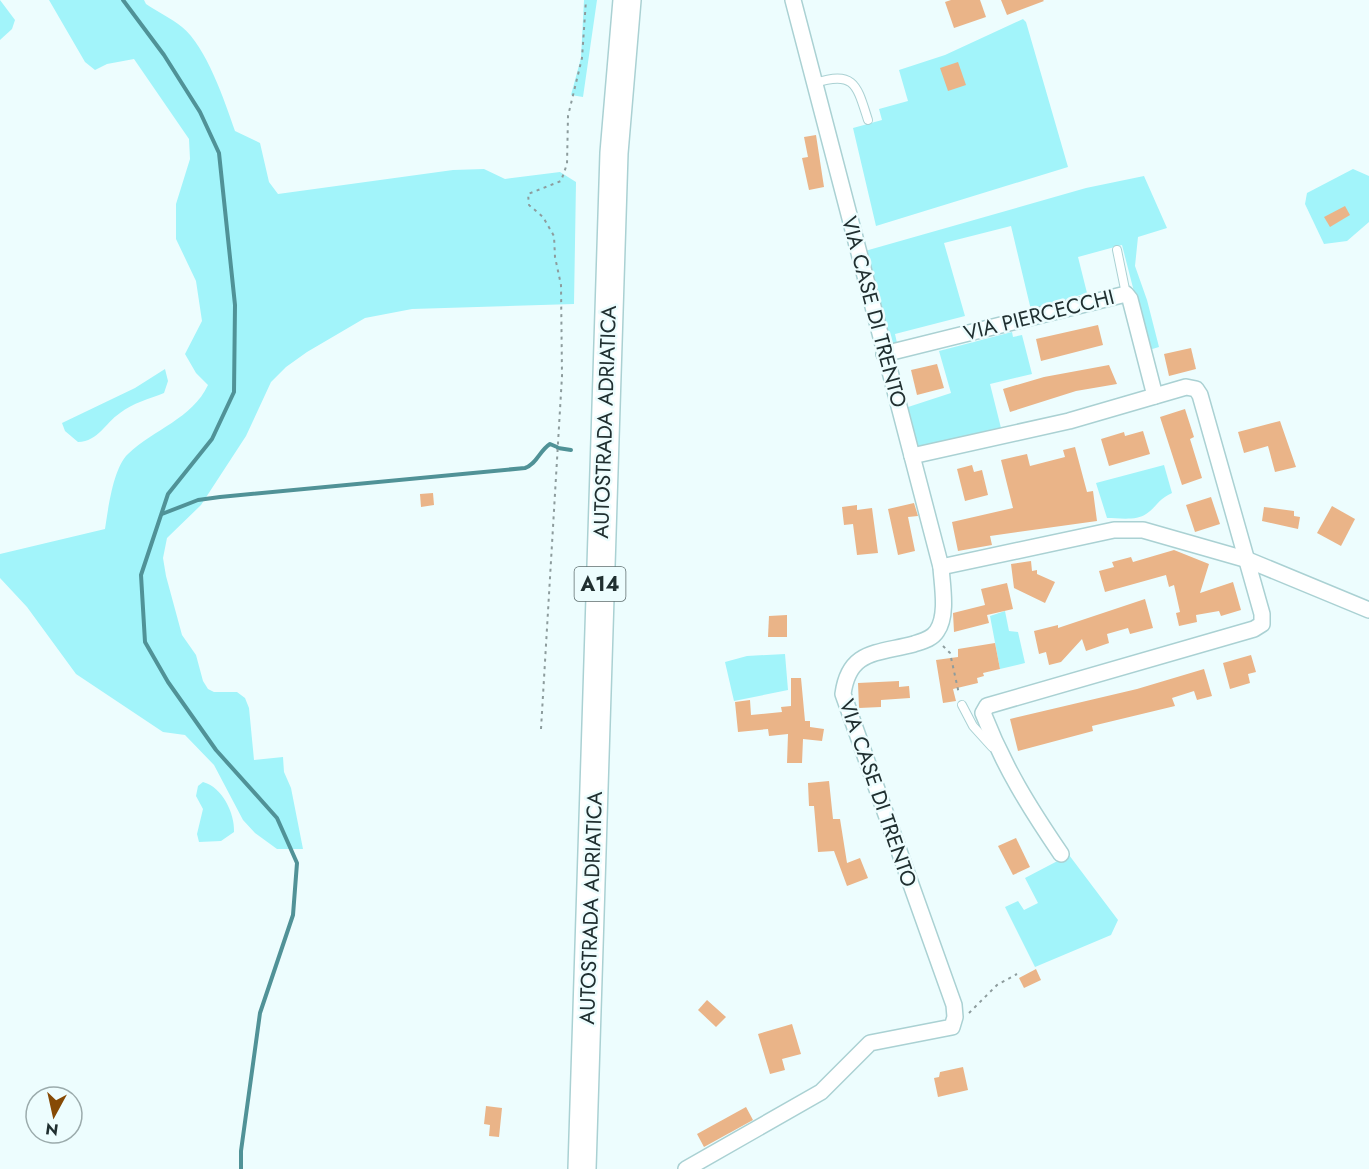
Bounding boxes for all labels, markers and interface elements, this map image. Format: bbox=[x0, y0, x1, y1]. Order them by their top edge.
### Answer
street label: VIA CASE DI TRENTO bbox=[834, 213, 914, 411]
street label: VIA PIERCECCHI bbox=[961, 282, 1117, 348]
street label: AUTOSTRADA ADRIATICA bbox=[586, 305, 624, 539]
road number: A14 bbox=[574, 567, 626, 601]
street label: VIA CASE DI TRENTO bbox=[832, 695, 924, 891]
street label: AUTOSTRADA ADRIATICA bbox=[572, 791, 610, 1025]
north arrow bbox=[24, 1085, 84, 1145]
text: N bbox=[44, 1117, 60, 1142]

